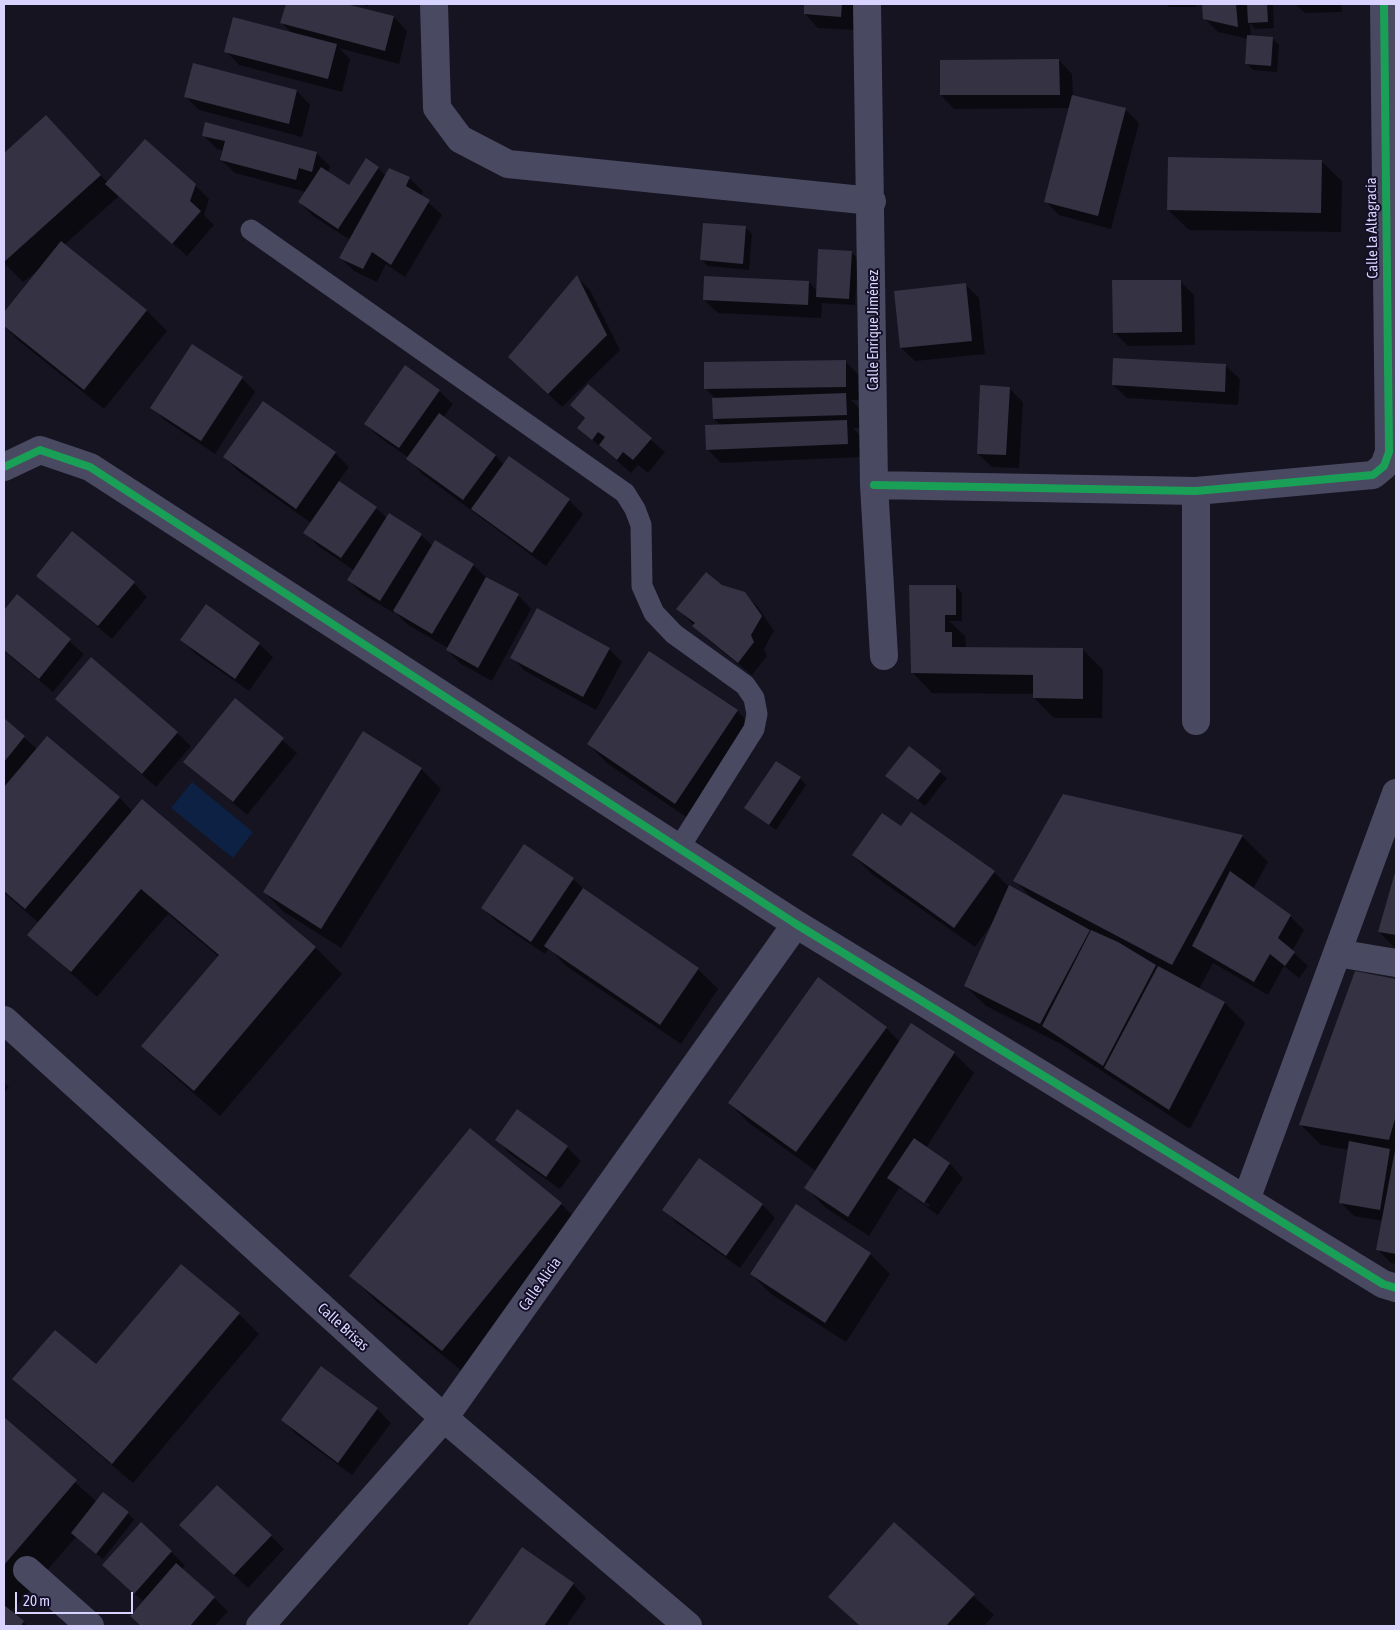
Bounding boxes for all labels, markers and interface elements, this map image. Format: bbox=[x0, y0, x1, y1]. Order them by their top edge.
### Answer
street label: Calle La Altagracia bbox=[1362, 177, 1382, 279]
street label: Calle Enrique Jiménez bbox=[864, 270, 882, 390]
street label: Calle Alicia bbox=[515, 1254, 565, 1314]
street label: Calle Brisas bbox=[314, 1299, 372, 1355]
scale bar bbox=[18, 1582, 135, 1614]
text: 20 m bbox=[23, 1592, 50, 1609]

